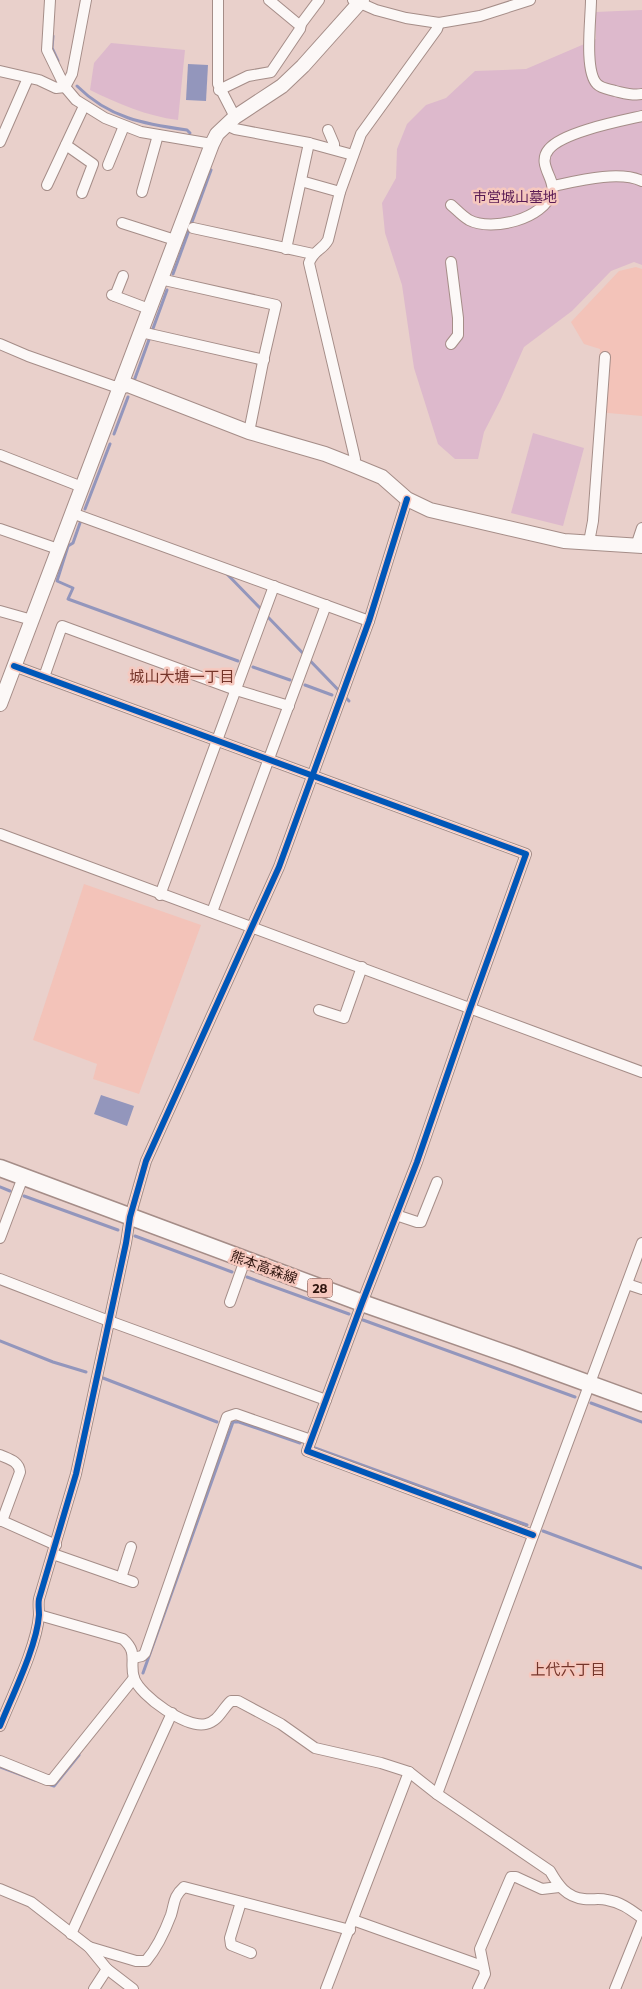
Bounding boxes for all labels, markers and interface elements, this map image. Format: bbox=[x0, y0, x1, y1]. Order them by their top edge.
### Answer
park label: 市営城山墓地 bbox=[473, 188, 557, 206]
district label: 城山大塘一丁目 bbox=[129, 667, 235, 686]
street label: 熊本高森線 bbox=[228, 1247, 300, 1287]
road number: 28 bbox=[308, 1278, 332, 1298]
district label: 上代六丁目 bbox=[530, 1660, 606, 1679]

